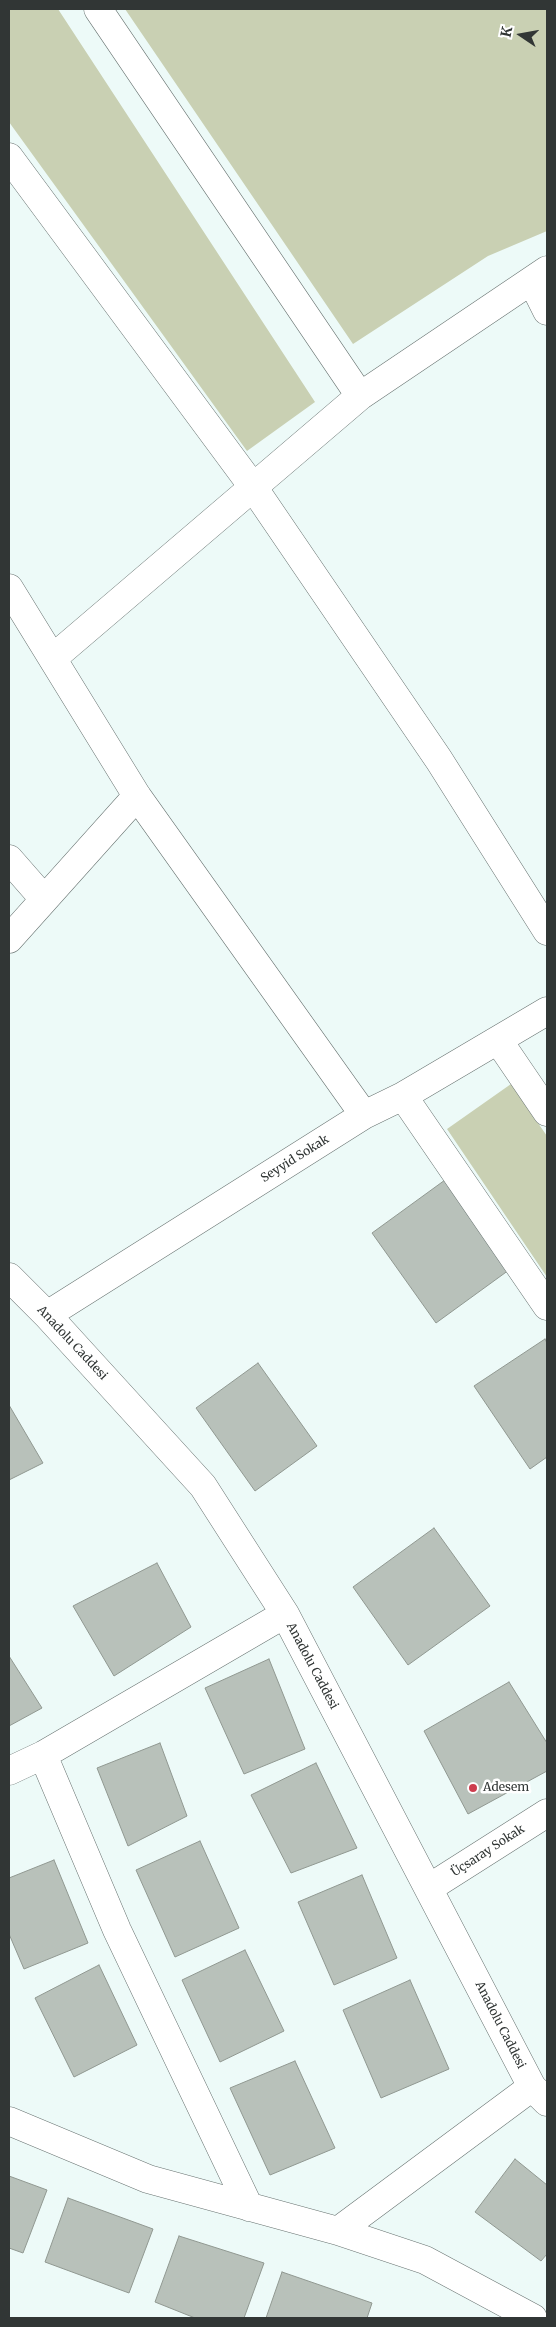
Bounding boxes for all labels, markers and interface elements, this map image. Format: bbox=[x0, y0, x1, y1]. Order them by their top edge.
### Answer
north arrow bbox=[496, 10, 546, 60]
text: K bbox=[496, 25, 516, 39]
street label: Seyyid Sokak bbox=[258, 1132, 332, 1186]
street label: Anadolu Caddesi bbox=[34, 1303, 110, 1383]
street label: Anadolu Caddesi bbox=[283, 1620, 341, 1712]
place label: Adesem bbox=[483, 1781, 529, 1795]
marker: Adesem bbox=[467, 1782, 479, 1794]
street label: Üçsaray Sokak bbox=[449, 1822, 527, 1880]
street label: Anadolu Caddesi bbox=[472, 1979, 528, 2071]

